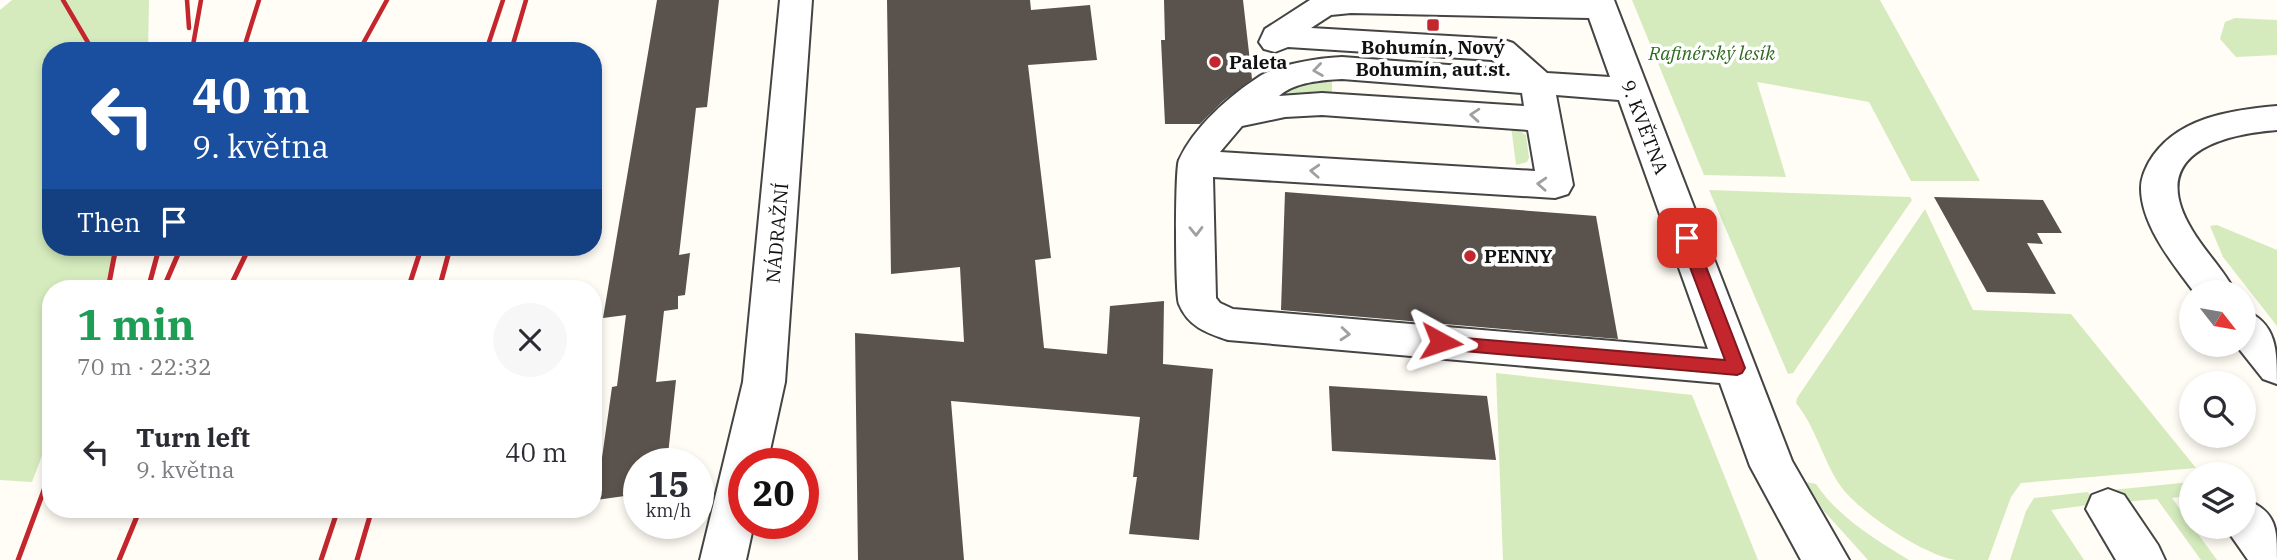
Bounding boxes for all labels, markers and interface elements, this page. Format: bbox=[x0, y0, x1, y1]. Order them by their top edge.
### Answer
marker: Bohumín, Nový Bohumín, aut.st. bbox=[1425, 17, 1441, 33]
place label: Bohumín, Nový Bohumín, aut.st. bbox=[1355, 35, 1511, 81]
park label: Rafinérský lesík bbox=[1648, 41, 1776, 65]
place label: Paleta bbox=[1229, 50, 1288, 74]
marker: Paleta bbox=[1207, 54, 1223, 70]
one-way arrow bbox=[1312, 62, 1324, 77]
text: 40 m bbox=[192, 63, 310, 126]
icon: left bbox=[77, 70, 168, 161]
street label: 9. KVĚTNA bbox=[1616, 76, 1674, 178]
one-way arrow bbox=[1469, 108, 1480, 123]
text: 9. května bbox=[192, 125, 329, 167]
one-way arrow bbox=[1309, 163, 1320, 178]
one-way arrow bbox=[1536, 177, 1547, 192]
street label: NÁDRAŽNÍ bbox=[761, 182, 793, 284]
icon: arrive bbox=[155, 203, 193, 241]
text: Then bbox=[77, 205, 141, 239]
pin bbox=[1657, 208, 1717, 268]
icon: arrive bbox=[1668, 219, 1706, 257]
one-way arrow bbox=[1188, 226, 1204, 237]
place label: PENNY bbox=[1484, 244, 1553, 268]
marker: PENNY bbox=[1462, 248, 1478, 264]
north arrow bbox=[2179, 280, 2256, 357]
map controls bbox=[2179, 280, 2256, 539]
text: 1 min bbox=[77, 297, 195, 352]
button: close bbox=[493, 303, 567, 377]
position arrow bbox=[1404, 305, 1478, 379]
one-way arrow bbox=[1340, 326, 1351, 341]
text: 70 m · 22:32 bbox=[77, 351, 212, 381]
button: search bbox=[2179, 371, 2256, 448]
text: Turn left bbox=[136, 420, 250, 454]
icon: left bbox=[77, 433, 115, 471]
text: 40 m bbox=[505, 435, 567, 469]
speed limit sign: 20 bbox=[728, 448, 819, 539]
text: 9. května bbox=[136, 454, 235, 484]
text: 15 bbox=[647, 461, 690, 507]
button: layers bbox=[2179, 462, 2256, 539]
text: km/h bbox=[646, 499, 691, 522]

